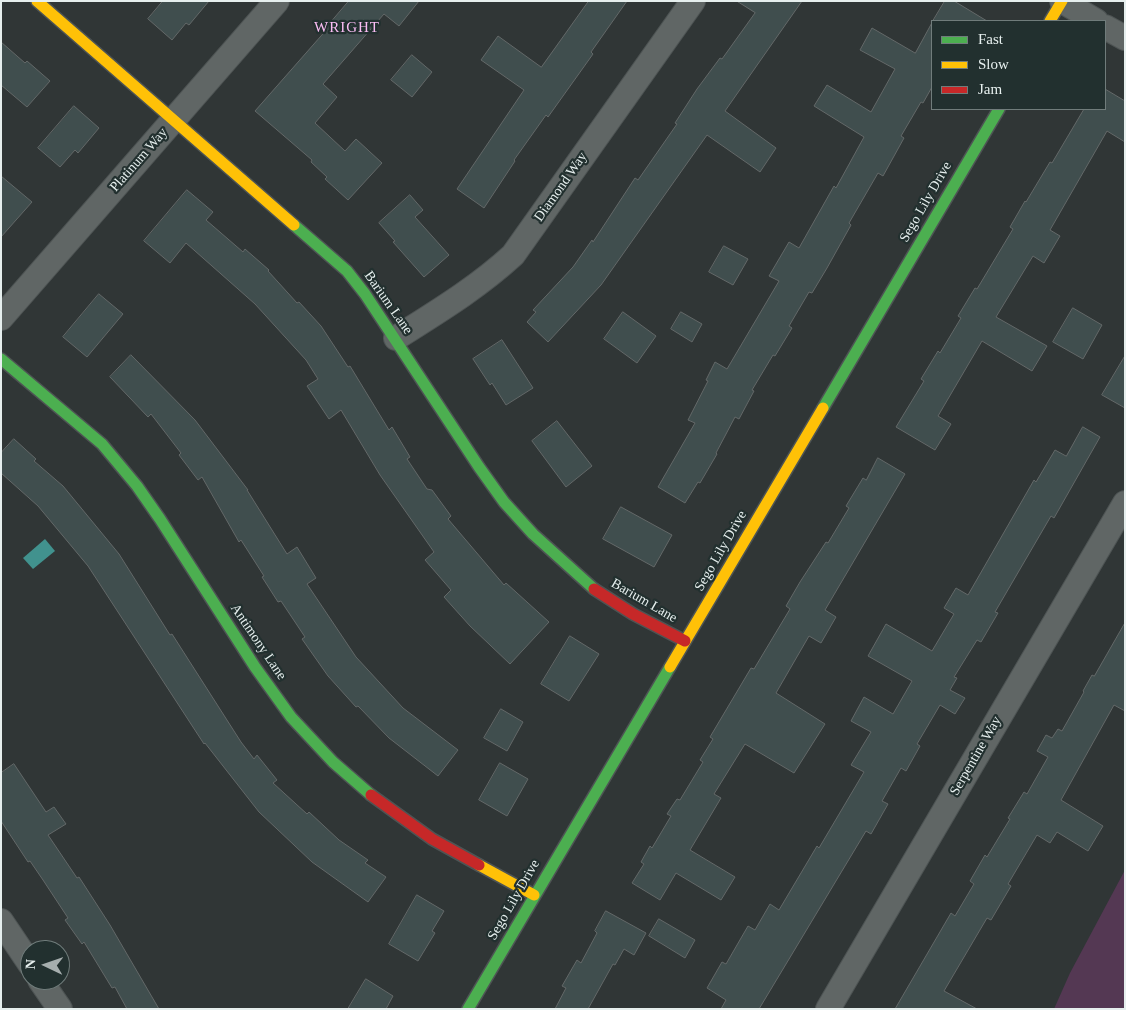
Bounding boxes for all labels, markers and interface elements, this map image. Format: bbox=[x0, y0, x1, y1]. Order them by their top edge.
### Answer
district label: WRIGHT bbox=[313, 19, 381, 37]
legend bbox=[931, 20, 1106, 110]
text: Fast bbox=[978, 31, 1003, 47]
text: Slow bbox=[978, 56, 1009, 72]
text: Jam bbox=[978, 81, 1002, 97]
street label: Platinum Way bbox=[107, 125, 171, 195]
street label: Diamond Way bbox=[531, 149, 591, 225]
street label: Sego Lily Drive bbox=[896, 159, 956, 245]
street label: Barium Lane bbox=[360, 268, 416, 338]
street label: Sego Lily Drive bbox=[691, 508, 751, 594]
street label: Barium Lane bbox=[608, 575, 680, 627]
street label: Antimony Lane bbox=[226, 601, 290, 683]
street label: Serpentine Way bbox=[947, 713, 1005, 799]
street label: Sego Lily Drive bbox=[484, 857, 544, 943]
north arrow bbox=[20, 940, 70, 990]
text: N bbox=[23, 959, 38, 970]

